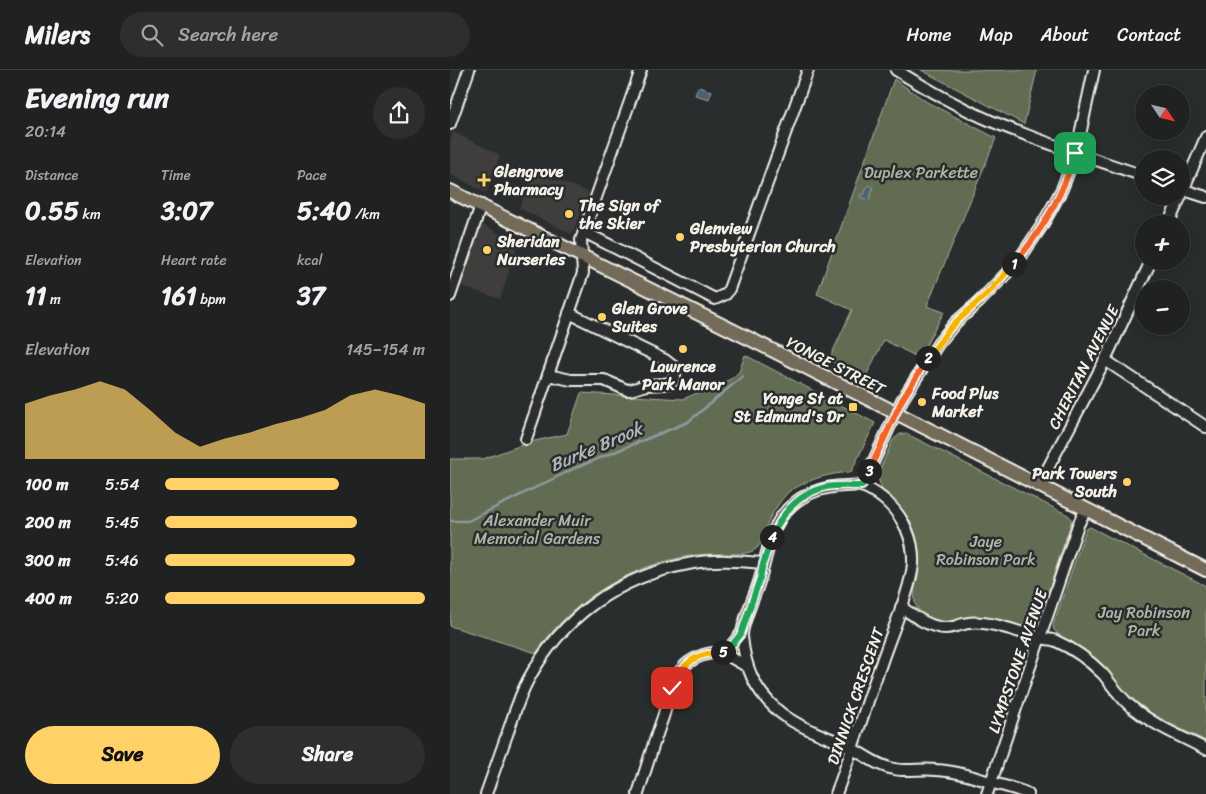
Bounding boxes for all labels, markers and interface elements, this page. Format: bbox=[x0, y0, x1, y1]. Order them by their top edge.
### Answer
search box bbox=[120, 12, 470, 57]
text: Milers bbox=[25, 14, 90, 56]
text: Search here bbox=[178, 18, 278, 51]
text: Home bbox=[907, 19, 952, 51]
text: Map bbox=[980, 19, 1013, 51]
text: About bbox=[1041, 19, 1089, 51]
text: Contact bbox=[1117, 19, 1181, 51]
icon: search bbox=[138, 21, 166, 49]
text: Evening run bbox=[25, 73, 169, 122]
north arrow bbox=[1135, 85, 1190, 140]
map controls bbox=[1135, 85, 1190, 335]
button: share bbox=[373, 87, 425, 139]
text: 20:14 bbox=[25, 117, 66, 146]
pin bbox=[1054, 132, 1096, 174]
icon: arrive bbox=[1061, 139, 1089, 167]
button: layers bbox=[1135, 150, 1190, 205]
place label: Glengrove Pharmacy bbox=[493, 157, 564, 204]
park label: Duplex Parkette bbox=[864, 158, 978, 187]
text: Distance bbox=[25, 163, 78, 188]
text: Time bbox=[161, 163, 191, 188]
text: Pace bbox=[297, 163, 327, 188]
marker: Glengrove Pharmacy bbox=[478, 174, 490, 186]
text: 0.55 bbox=[25, 188, 79, 233]
text: 3:07 bbox=[161, 188, 212, 233]
text: 5:40 bbox=[297, 188, 351, 233]
place label: The Sign of the Skier bbox=[579, 191, 662, 238]
text: km bbox=[79, 202, 101, 227]
text: /km bbox=[351, 202, 380, 227]
marker: The Sign of the Skier bbox=[563, 208, 575, 220]
place label: Glenview Presbyterian Church bbox=[689, 214, 836, 261]
button: + bbox=[1135, 215, 1190, 270]
place label: Sheridan Nurseries bbox=[496, 227, 566, 274]
marker: Glenview Presbyterian Church bbox=[674, 231, 686, 243]
marker: Sheridan Nurseries bbox=[481, 244, 493, 256]
text: Elevation bbox=[25, 248, 82, 273]
text: Heart rate bbox=[161, 248, 227, 273]
text: kcal bbox=[297, 248, 322, 273]
pin: 1 bbox=[1002, 252, 1026, 276]
text: 1 bbox=[1011, 252, 1018, 277]
text: 11 bbox=[25, 273, 46, 318]
text: 161 bbox=[161, 273, 197, 318]
text: 37 bbox=[297, 273, 325, 318]
button: − bbox=[1135, 280, 1190, 335]
text: m bbox=[46, 287, 61, 312]
text: bpm bbox=[197, 287, 226, 312]
place label: Glen Grove Suites bbox=[611, 294, 688, 341]
street label: CHERITAN AVENUE bbox=[1040, 299, 1128, 435]
marker: Glen Grove Suites bbox=[596, 311, 608, 323]
street label: YONGE STREET bbox=[781, 328, 892, 403]
text: Elevation bbox=[25, 335, 90, 364]
text: 145–154 m bbox=[346, 335, 425, 364]
marker: Lawrence Park Manor bbox=[677, 343, 689, 355]
pin: 2 bbox=[916, 346, 940, 370]
text: 2 bbox=[924, 346, 933, 371]
place label: Lawrence Park Manor bbox=[642, 352, 725, 399]
place label: Food Plus Market bbox=[931, 379, 999, 426]
place label: Yonge St at St Edmund's Dr bbox=[733, 384, 844, 431]
marker: Food Plus Market bbox=[916, 396, 928, 408]
marker: Yonge St at St Edmund's Dr bbox=[847, 401, 859, 413]
water label: Burke Brook bbox=[544, 412, 650, 481]
pin: 3 bbox=[856, 458, 882, 484]
text: 3 bbox=[866, 459, 873, 484]
place label: Park Towers South bbox=[1032, 459, 1118, 506]
text: 100 m bbox=[25, 470, 69, 499]
text: 5:54 bbox=[105, 470, 139, 499]
marker: Park Towers South bbox=[1121, 476, 1133, 488]
park label: Alexander Muir Memorial Gardens bbox=[474, 506, 601, 553]
text: 200 m bbox=[25, 508, 71, 537]
text: 5:45 bbox=[105, 508, 139, 537]
pin: 4 bbox=[760, 524, 784, 550]
text: 4 bbox=[768, 525, 777, 550]
park label: Jaye Robinson Park bbox=[936, 527, 1036, 574]
text: 300 m bbox=[25, 546, 70, 575]
text: 5:46 bbox=[105, 546, 139, 575]
text: 400 m bbox=[25, 584, 72, 613]
text: 5:20 bbox=[105, 584, 139, 613]
street label: LYMPSTONE AVENUE bbox=[979, 584, 1056, 737]
park label: Jay Robinson Park bbox=[1097, 598, 1190, 645]
street label: DINNICK CRESCENT bbox=[818, 622, 893, 769]
pin: 5 bbox=[710, 640, 736, 664]
text: 5 bbox=[719, 640, 728, 665]
pin bbox=[651, 667, 693, 709]
icon: check bbox=[658, 674, 686, 702]
button: Save bbox=[25, 726, 220, 784]
button: Share bbox=[230, 726, 425, 784]

